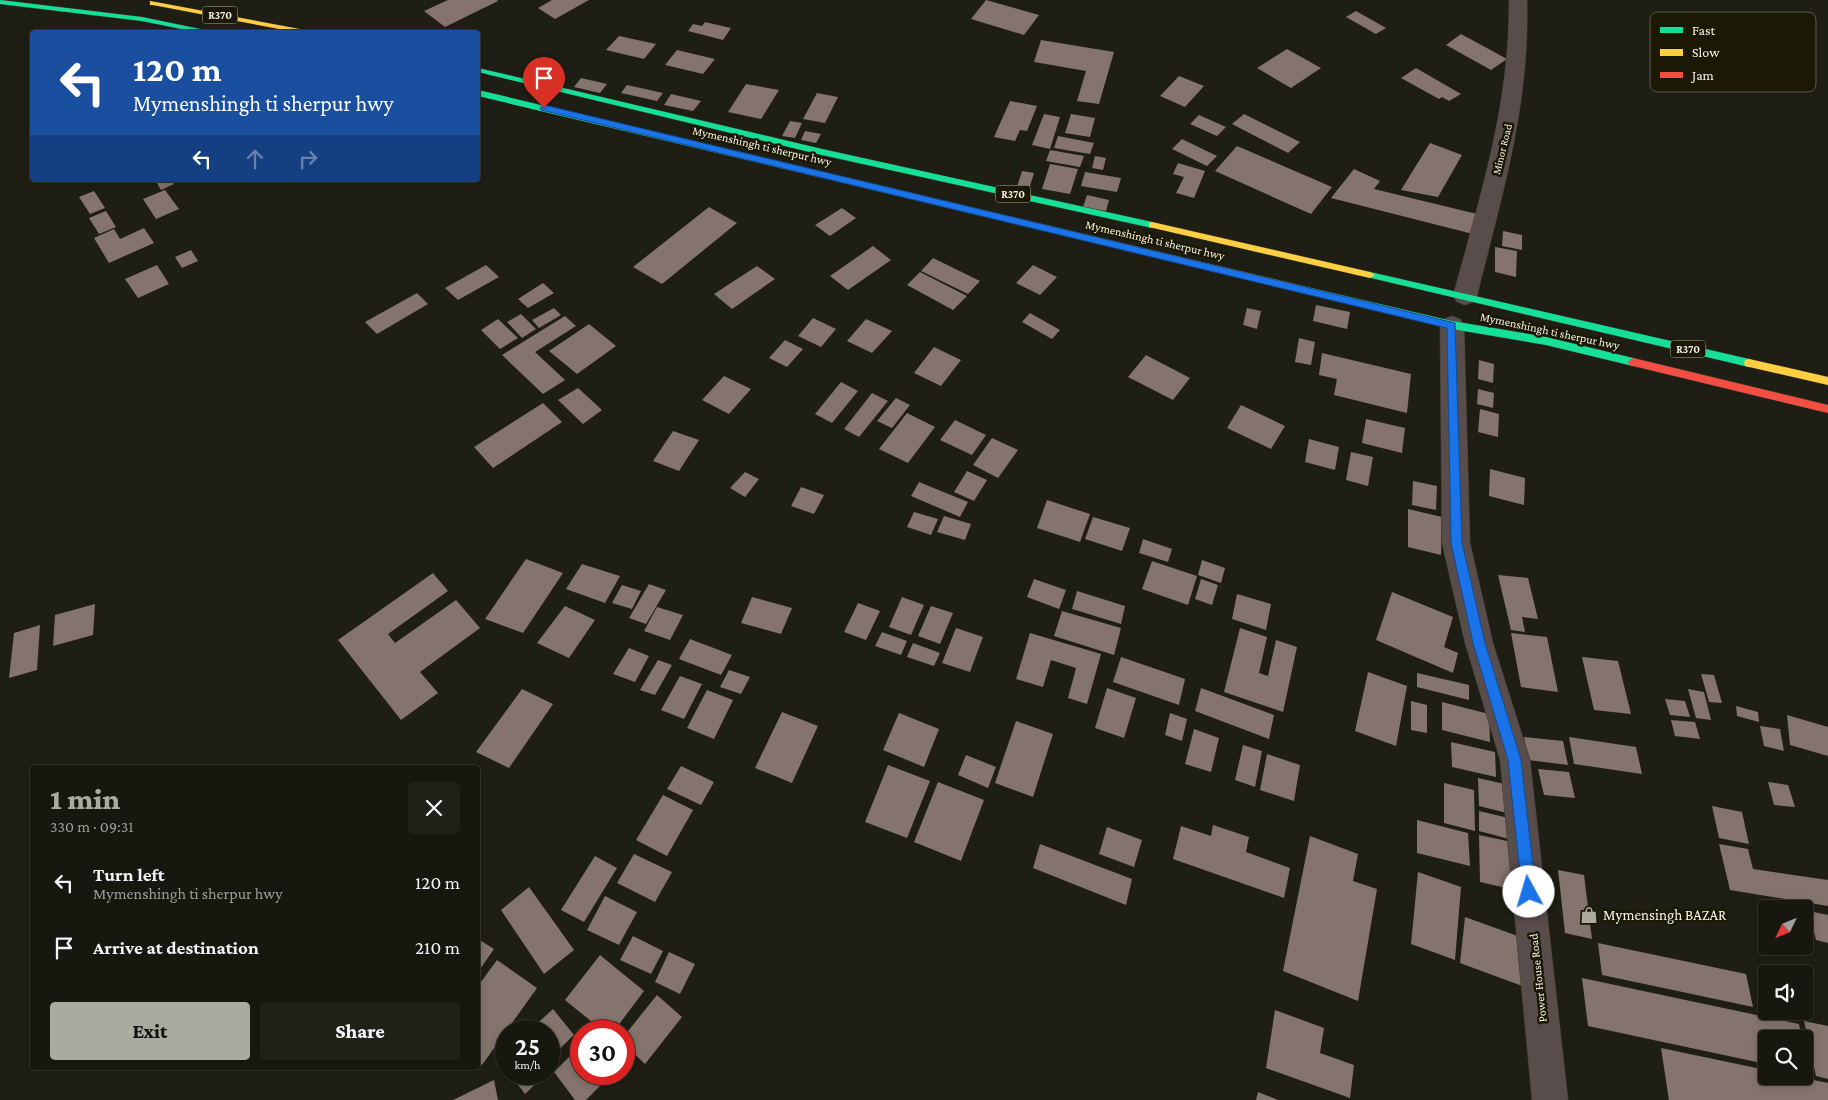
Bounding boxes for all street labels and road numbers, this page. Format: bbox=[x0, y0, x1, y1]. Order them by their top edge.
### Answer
road number: R370 bbox=[202, 6, 238, 24]
street label: Minor Road bbox=[1490, 122, 1514, 176]
street label: Mymenshingh ti sherpur hwy bbox=[691, 123, 833, 169]
road number: R370 bbox=[996, 185, 1030, 202]
street label: Mymenshingh ti sherpur hwy bbox=[1084, 217, 1226, 263]
street label: Mymenshingh ti sherpur hwy bbox=[1479, 309, 1621, 353]
road number: R370 bbox=[1670, 340, 1706, 358]
street label: Power House Road bbox=[1526, 932, 1550, 1023]

